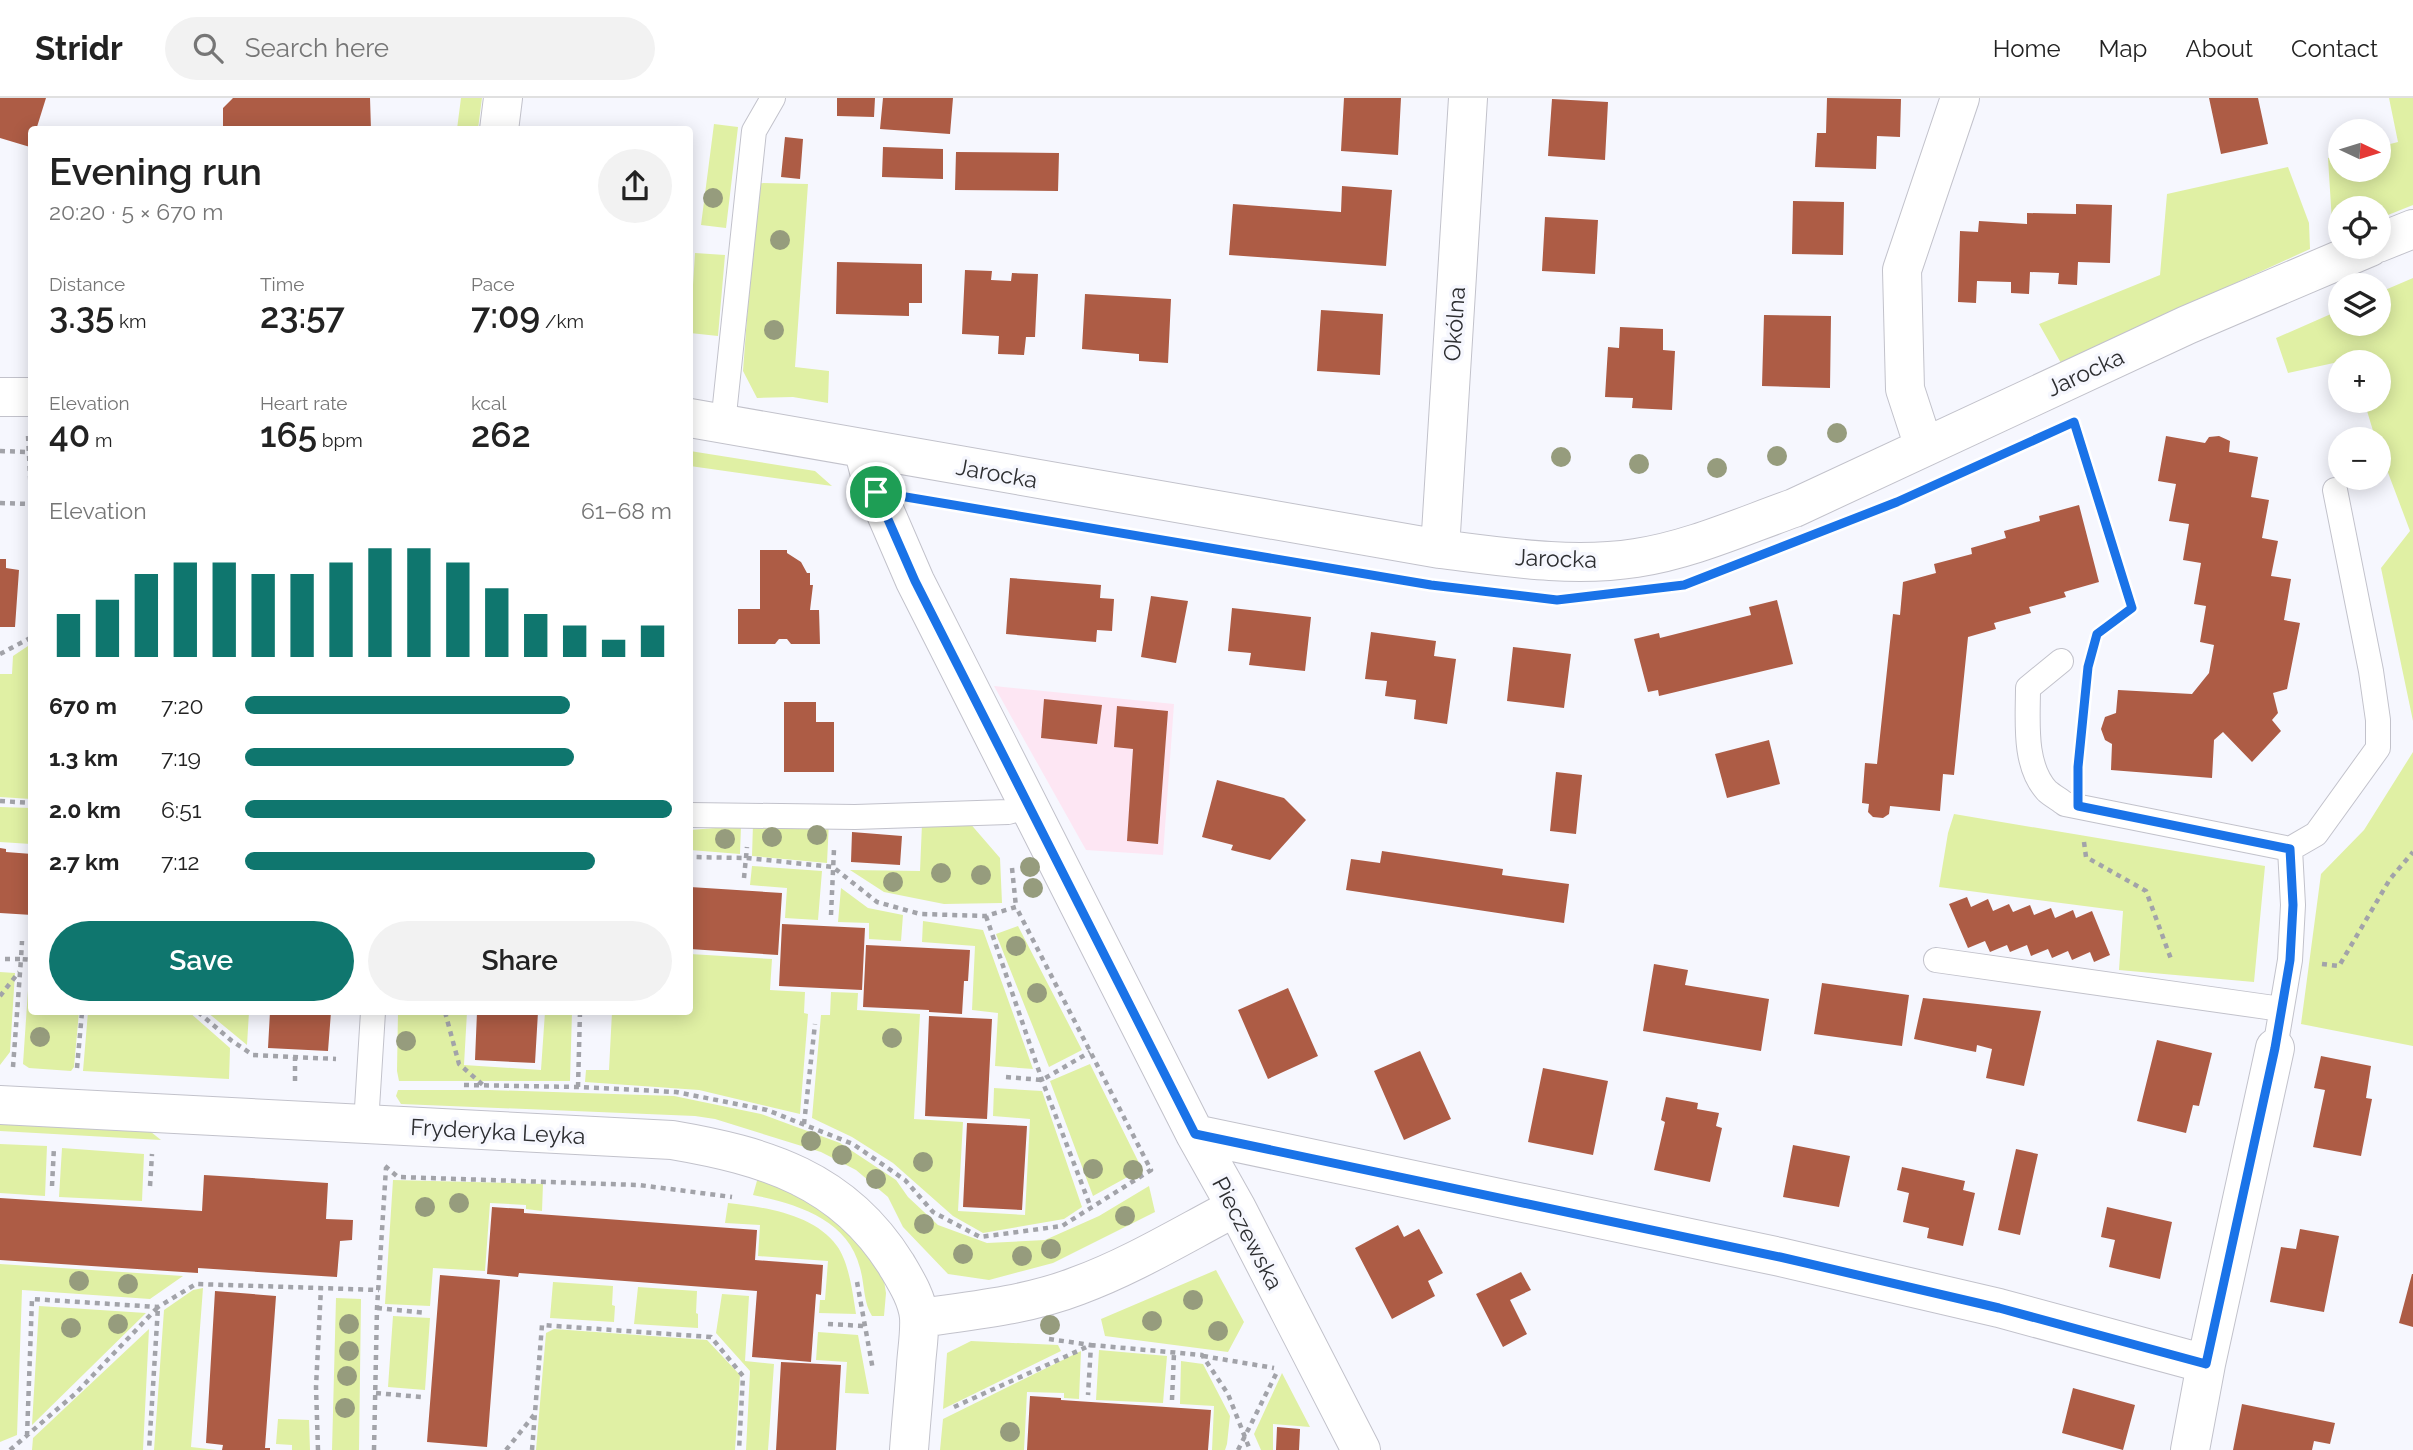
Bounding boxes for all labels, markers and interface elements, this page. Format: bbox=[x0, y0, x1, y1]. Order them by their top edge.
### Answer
search box bbox=[165, 17, 655, 80]
text: Stridr bbox=[35, 29, 123, 68]
icon: search bbox=[189, 29, 227, 67]
text: Search here bbox=[245, 33, 389, 63]
text: Home bbox=[1993, 34, 2061, 63]
text: Map bbox=[2099, 34, 2147, 63]
text: About bbox=[2185, 34, 2253, 63]
text: Contact bbox=[2291, 34, 2378, 63]
north arrow bbox=[2328, 119, 2390, 182]
map controls bbox=[2328, 119, 2391, 490]
text: Evening run bbox=[49, 149, 262, 194]
button: share bbox=[598, 149, 672, 223]
button: locate bbox=[2328, 196, 2391, 259]
text: 20:20 · 5 × 670 m bbox=[49, 198, 223, 225]
text: Distance bbox=[49, 273, 125, 295]
text: Time bbox=[260, 273, 304, 295]
text: Pace bbox=[471, 273, 515, 295]
button: layers bbox=[2328, 273, 2391, 336]
street label: Okólna bbox=[1438, 286, 1470, 362]
text: 3.35 bbox=[49, 295, 114, 336]
text: 23:57 bbox=[260, 295, 345, 336]
text: 7:09 bbox=[471, 295, 540, 336]
text: km bbox=[114, 310, 147, 332]
text: /km bbox=[540, 310, 584, 332]
street label: Jarocka bbox=[2042, 342, 2128, 402]
button: + bbox=[2328, 350, 2391, 413]
text: Elevation bbox=[49, 392, 130, 414]
text: Heart rate bbox=[260, 392, 348, 414]
text: kcal bbox=[471, 392, 507, 414]
text: 40 bbox=[49, 414, 90, 455]
text: 165 bbox=[260, 414, 317, 455]
text: 262 bbox=[471, 414, 531, 455]
button: − bbox=[2328, 427, 2391, 490]
text: m bbox=[90, 429, 113, 451]
text: bpm bbox=[317, 429, 363, 451]
street label: Jarocka bbox=[954, 453, 1040, 493]
pin bbox=[846, 462, 906, 522]
icon: arrive bbox=[857, 473, 895, 511]
text: Elevation bbox=[49, 497, 147, 524]
text: 61–68 m bbox=[581, 497, 672, 524]
street label: Jarocka bbox=[1514, 543, 1598, 573]
text: 670 m bbox=[49, 692, 117, 719]
text: 7:20 bbox=[161, 692, 204, 719]
text: 1.3 km bbox=[49, 744, 118, 771]
text: 7:19 bbox=[161, 744, 201, 771]
text: 2.0 km bbox=[49, 796, 121, 823]
text: 6:51 bbox=[161, 796, 202, 823]
text: 2.7 km bbox=[49, 848, 119, 875]
text: 7:12 bbox=[161, 848, 199, 875]
button: Save bbox=[49, 921, 354, 1001]
button: Share bbox=[368, 921, 672, 1001]
street label: Fryderyka Leyka bbox=[410, 1113, 586, 1149]
street label: Pieczewska bbox=[1207, 1172, 1289, 1294]

